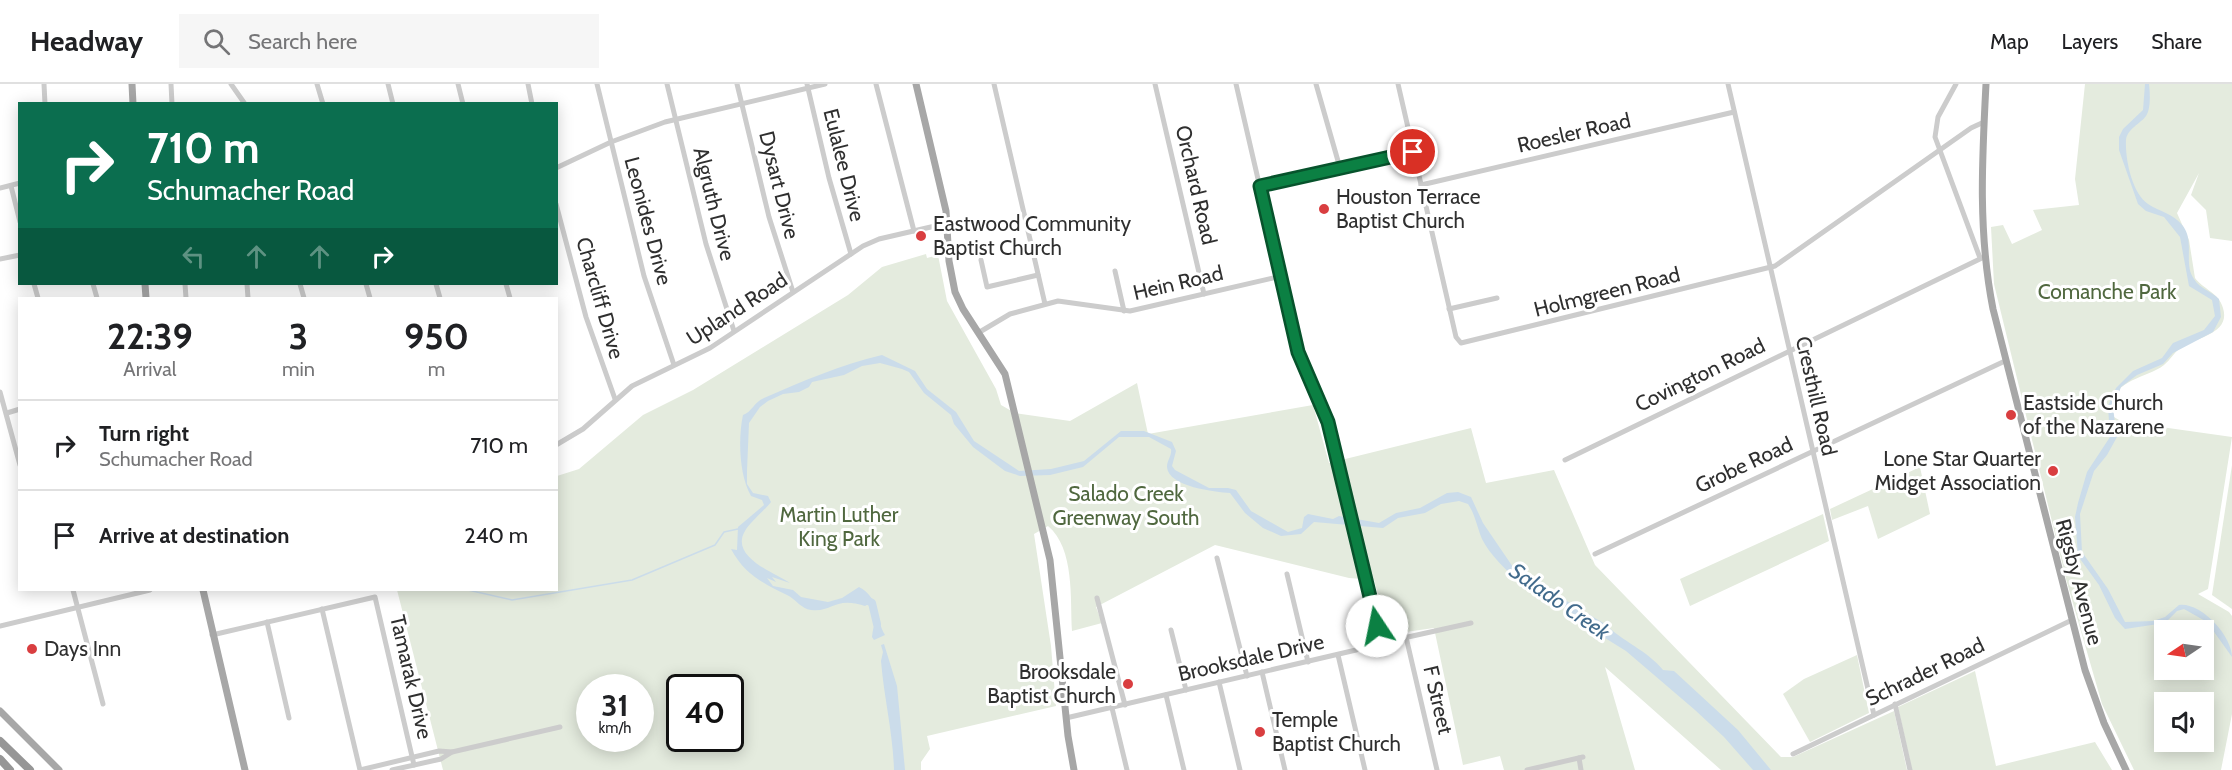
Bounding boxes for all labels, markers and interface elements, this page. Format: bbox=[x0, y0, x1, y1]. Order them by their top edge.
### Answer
search box bbox=[179, 14, 599, 68]
text: Headway bbox=[30, 24, 143, 58]
icon: search bbox=[200, 25, 233, 58]
text: Search here bbox=[248, 28, 357, 55]
text: Map bbox=[1990, 29, 2029, 54]
text: Layers bbox=[2062, 29, 2118, 54]
text: Share bbox=[2151, 29, 2202, 54]
street label: Eulalee Drive bbox=[818, 106, 871, 224]
street label: Roesler Road bbox=[1515, 107, 1633, 158]
text: 710 m bbox=[147, 122, 260, 174]
street label: Orchard Road bbox=[1171, 123, 1222, 247]
icon: right bbox=[48, 126, 126, 204]
pin bbox=[1387, 126, 1438, 177]
street label: Dysart Drive bbox=[754, 128, 805, 242]
icon: arrive bbox=[1396, 135, 1429, 168]
street label: Algruth Drive bbox=[688, 145, 741, 263]
street label: Leonides Drive bbox=[619, 154, 678, 288]
text: Schumacher Road bbox=[147, 174, 354, 207]
place label: Houston Terrace Baptist Church bbox=[1336, 184, 1481, 233]
marker: Houston Terrace Baptist Church bbox=[1317, 202, 1331, 216]
place label: Eastwood Community Baptist Church bbox=[933, 211, 1131, 260]
marker: Eastwood Community Baptist Church bbox=[914, 229, 928, 243]
street label: Charcliff Drive bbox=[571, 234, 630, 362]
icon: left bbox=[177, 240, 210, 273]
icon: ahead bbox=[240, 240, 273, 273]
icon: ahead bbox=[303, 240, 336, 273]
icon: right bbox=[366, 240, 399, 273]
street label: Hein Road bbox=[1130, 260, 1225, 305]
street label: Holmgreen Road bbox=[1531, 261, 1683, 322]
street label: Upland Road bbox=[682, 267, 792, 350]
park label: Comanche Park bbox=[2038, 279, 2177, 304]
text: 22:39 bbox=[107, 314, 193, 358]
text: 3 bbox=[289, 314, 308, 358]
text: 950 bbox=[404, 314, 469, 358]
street label: Covington Road bbox=[1631, 332, 1769, 417]
street label: Cresthill Road bbox=[1791, 334, 1842, 458]
text: Arrival bbox=[123, 357, 177, 381]
text: min bbox=[282, 357, 315, 381]
text: m bbox=[428, 357, 445, 381]
place label: Eastside Church of the Nazarene bbox=[2023, 390, 2165, 439]
marker: Eastside Church of the Nazarene bbox=[2004, 408, 2018, 422]
text: Turn right bbox=[99, 420, 189, 447]
icon: right bbox=[48, 429, 81, 462]
street label: Grobe Road bbox=[1691, 431, 1796, 498]
text: 710 m bbox=[470, 432, 528, 459]
place label: Lone Star Quarter Midget Association bbox=[1874, 446, 2041, 495]
text: Schumacher Road bbox=[99, 447, 253, 471]
marker: Lone Star Quarter Midget Association bbox=[2046, 464, 2060, 478]
park label: Salado Creek Greenway South bbox=[1053, 481, 1199, 530]
park label: Martin Luther King Park bbox=[780, 502, 899, 551]
street label: Rigsby Avenue bbox=[2051, 516, 2108, 648]
icon: arrive bbox=[48, 519, 81, 552]
text: Arrive at destination bbox=[99, 522, 289, 549]
text: 240 m bbox=[464, 522, 528, 549]
water label: Salado Creek bbox=[1504, 557, 1616, 646]
position arrow bbox=[1345, 594, 1409, 658]
street label: Tamarak Drive bbox=[385, 613, 438, 741]
north arrow bbox=[2154, 620, 2214, 680]
map controls bbox=[2154, 620, 2214, 752]
street label: Brooksdale Drive bbox=[1175, 629, 1327, 686]
street label: Schrader Road bbox=[1861, 632, 1988, 711]
place label: Days Inn bbox=[44, 636, 121, 661]
marker: Days Inn bbox=[25, 642, 39, 656]
place label: Brooksdale Baptist Church bbox=[987, 659, 1116, 708]
street label: F Street bbox=[1418, 663, 1459, 737]
speed limit sign: 40 bbox=[666, 674, 744, 752]
marker: Brooksdale Baptist Church bbox=[1121, 677, 1135, 691]
text: 31 bbox=[601, 687, 629, 724]
button: sound bbox=[2154, 692, 2214, 752]
place label: Temple Baptist Church bbox=[1272, 707, 1401, 756]
text: km/h bbox=[599, 719, 631, 737]
marker: Temple Baptist Church bbox=[1253, 725, 1267, 739]

